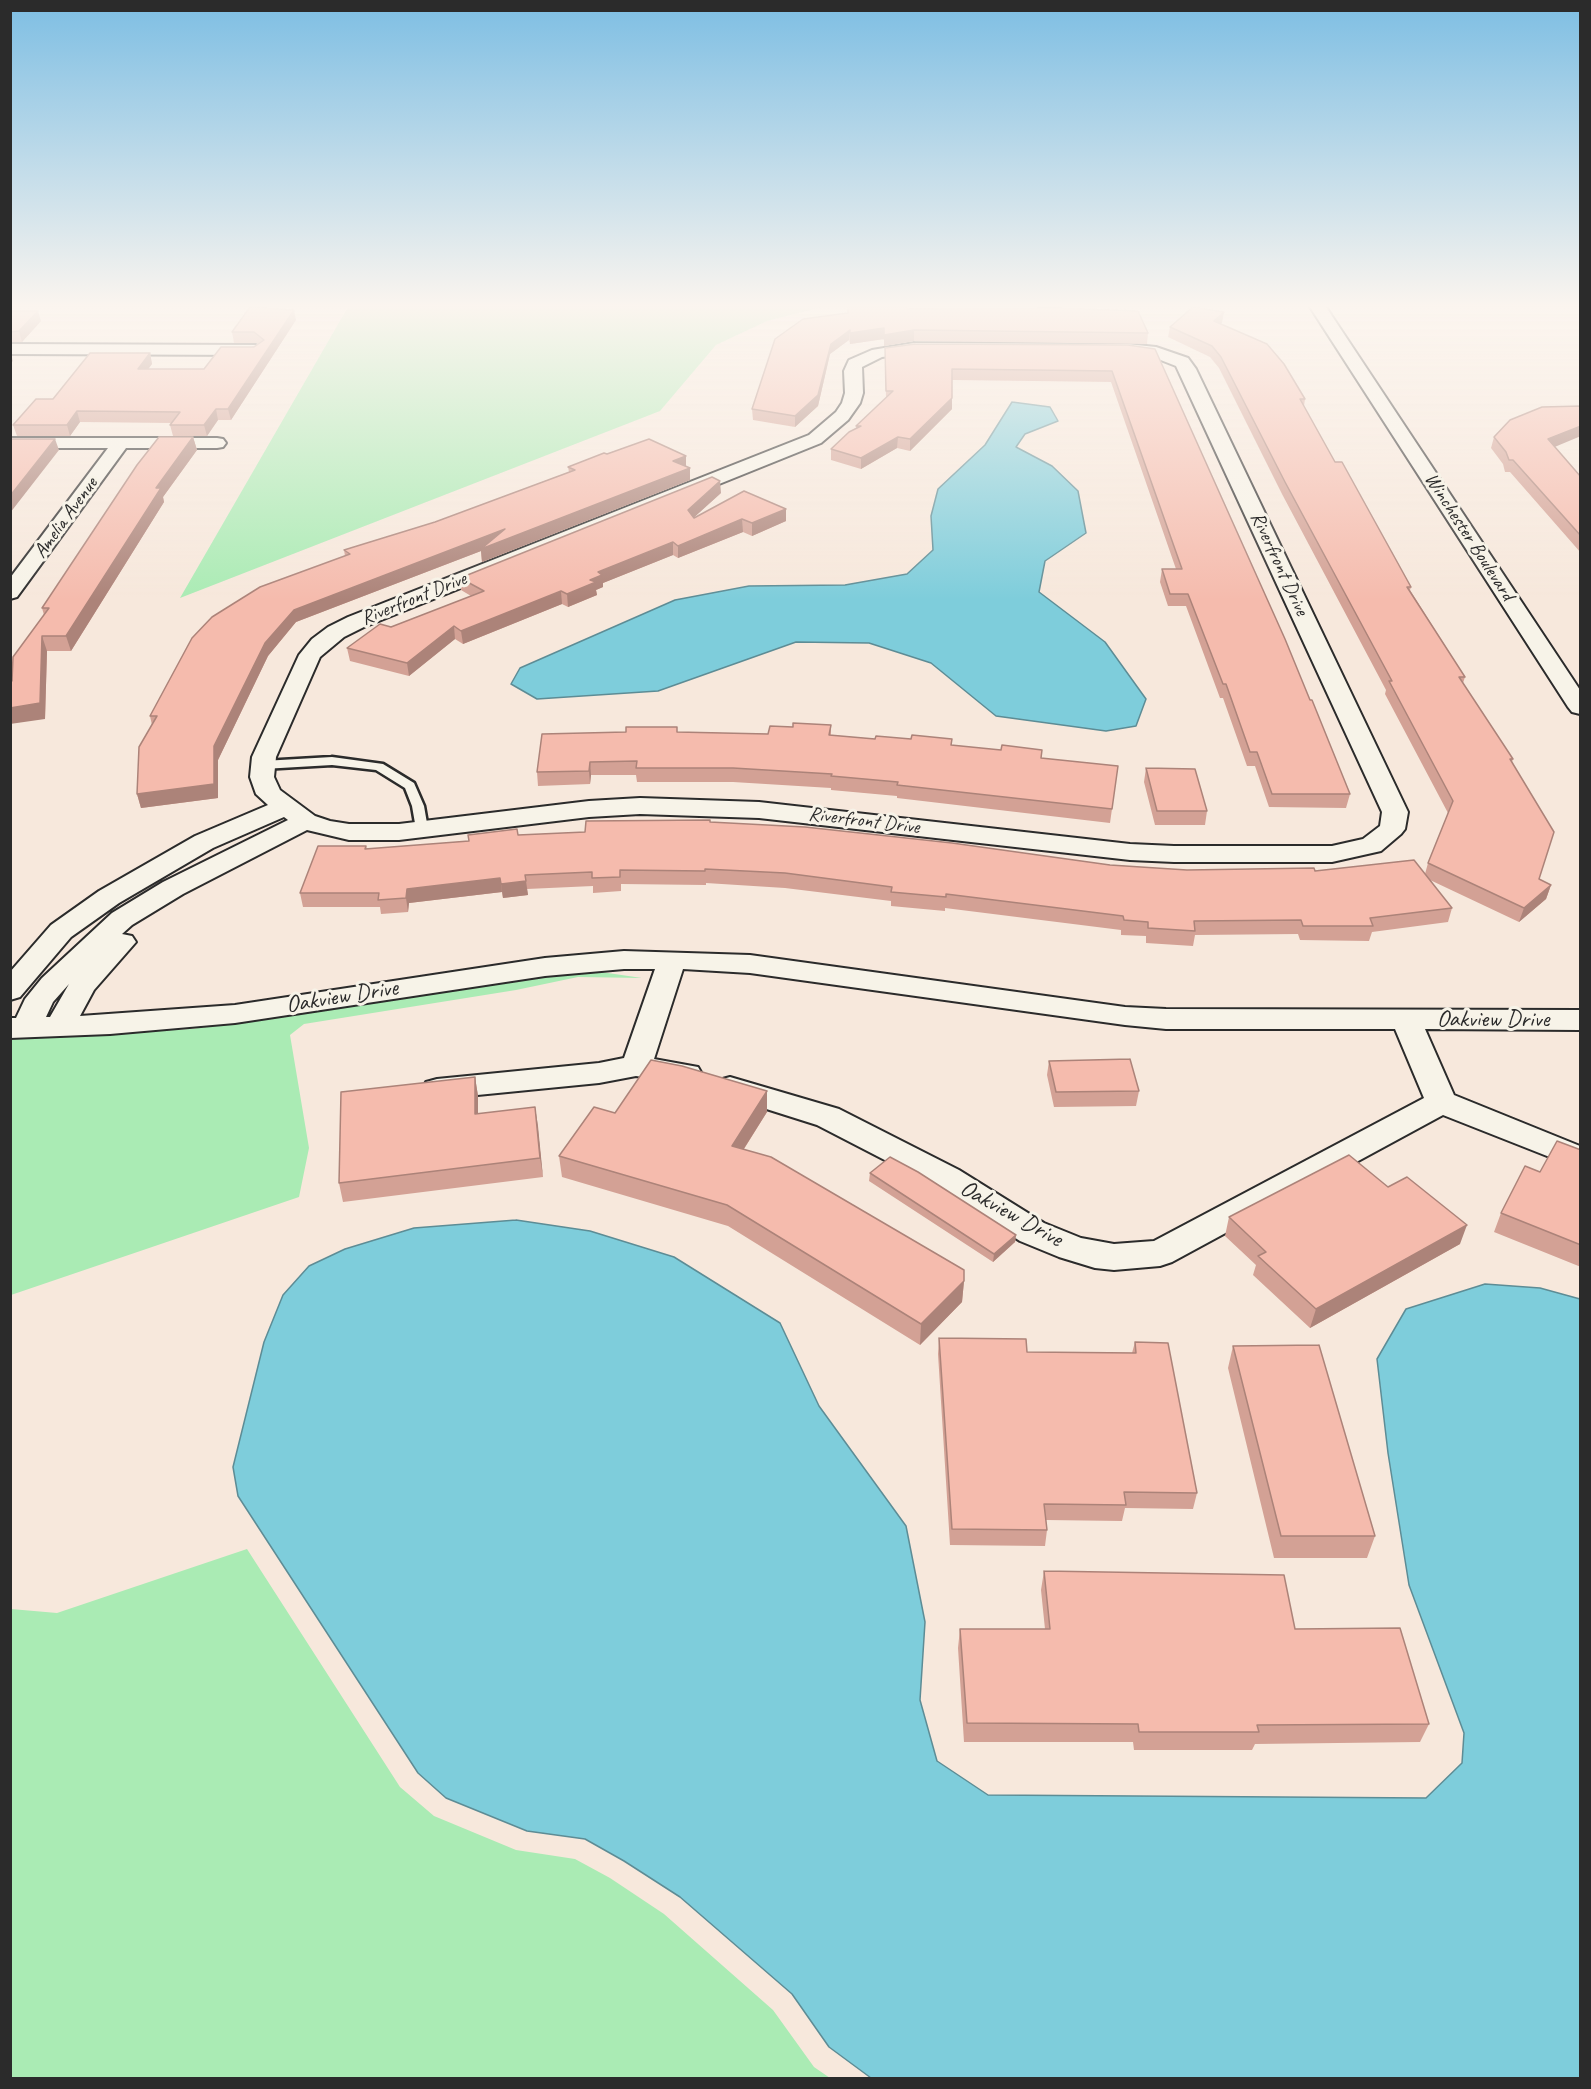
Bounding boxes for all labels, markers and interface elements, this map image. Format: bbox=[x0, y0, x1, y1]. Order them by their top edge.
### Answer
street label: Winchester Boulevard bbox=[1419, 469, 1519, 605]
street label: Amelia Avenue bbox=[29, 473, 103, 563]
street label: Riverfront Drive bbox=[1245, 508, 1313, 620]
street label: Riverfront Drive bbox=[358, 567, 470, 631]
street label: Riverfront Drive bbox=[807, 802, 921, 840]
street label: Oakview Drive bbox=[284, 974, 400, 1020]
street label: Oakview Drive bbox=[1437, 1006, 1549, 1034]
street label: Oakview Drive bbox=[955, 1174, 1067, 1254]

